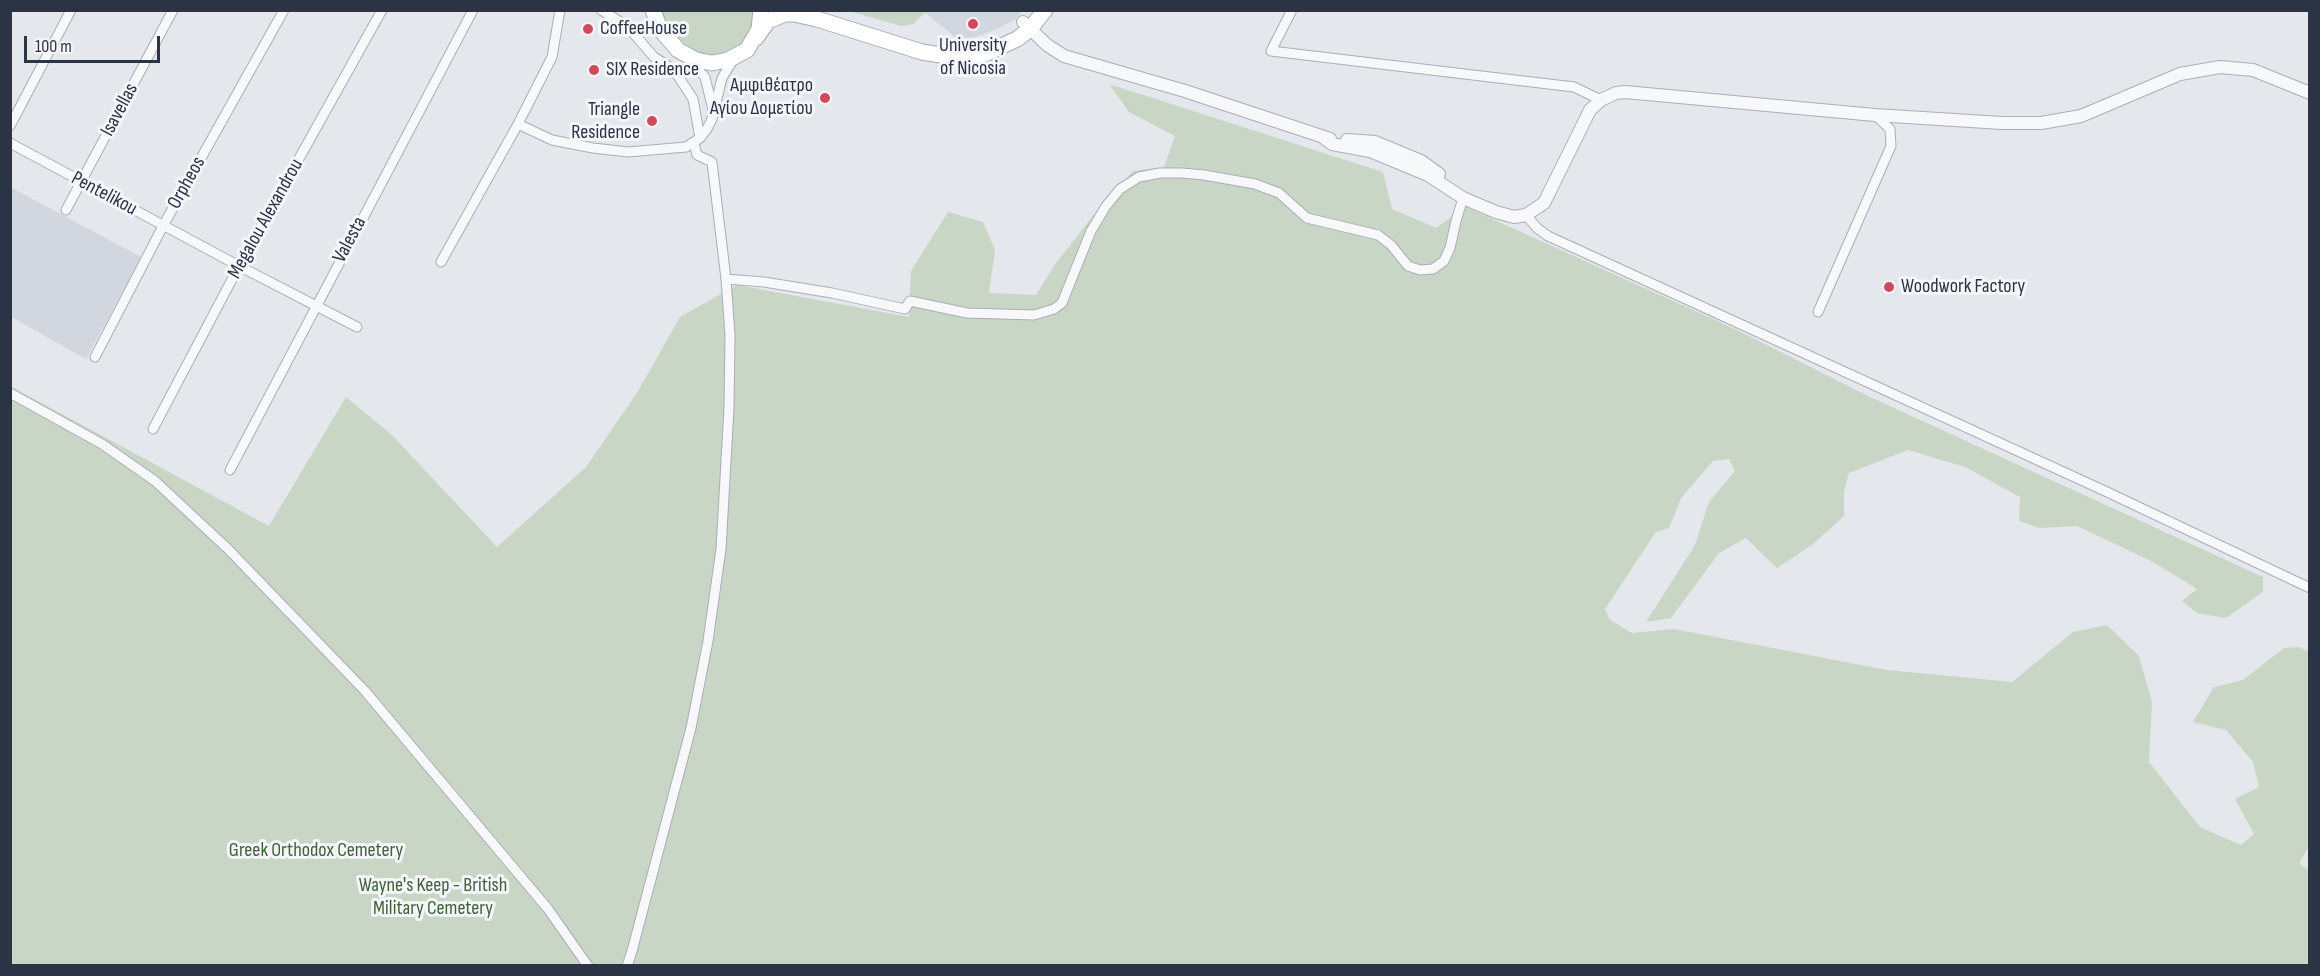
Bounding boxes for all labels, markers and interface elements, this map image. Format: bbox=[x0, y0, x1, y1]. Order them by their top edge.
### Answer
place label: CoffeeHouse bbox=[600, 17, 687, 41]
marker: University of Nicosia bbox=[966, 17, 980, 31]
marker: CoffeeHouse bbox=[581, 22, 595, 36]
scale bar bbox=[27, 24, 164, 62]
place label: University of Nicosia bbox=[939, 34, 1007, 81]
text: 100 m bbox=[35, 36, 72, 57]
place label: SIX Residence bbox=[606, 58, 699, 82]
marker: SIX Residence bbox=[587, 63, 601, 77]
place label: Αμφιθέατρο Αγίου Δομετίου bbox=[710, 74, 813, 121]
street label: Isavellas bbox=[96, 79, 144, 141]
marker: Αμφιθέατρο Αγίου Δομετίου bbox=[818, 91, 832, 105]
place label: Triangle Residence bbox=[571, 98, 640, 145]
marker: Triangle Residence bbox=[645, 114, 659, 128]
street label: Orpheos bbox=[163, 153, 211, 213]
street label: Megalou Alexandrou bbox=[223, 155, 309, 283]
street label: Pentelikou bbox=[67, 167, 141, 221]
street label: Valesta bbox=[328, 213, 372, 267]
place label: Woodwork Factory bbox=[1901, 275, 2025, 299]
marker: Woodwork Factory bbox=[1882, 280, 1896, 294]
park label: Greek Orthodox Cemetery bbox=[229, 839, 403, 863]
park label: Wayne's Keep - British Military Cemetery bbox=[359, 874, 507, 921]

